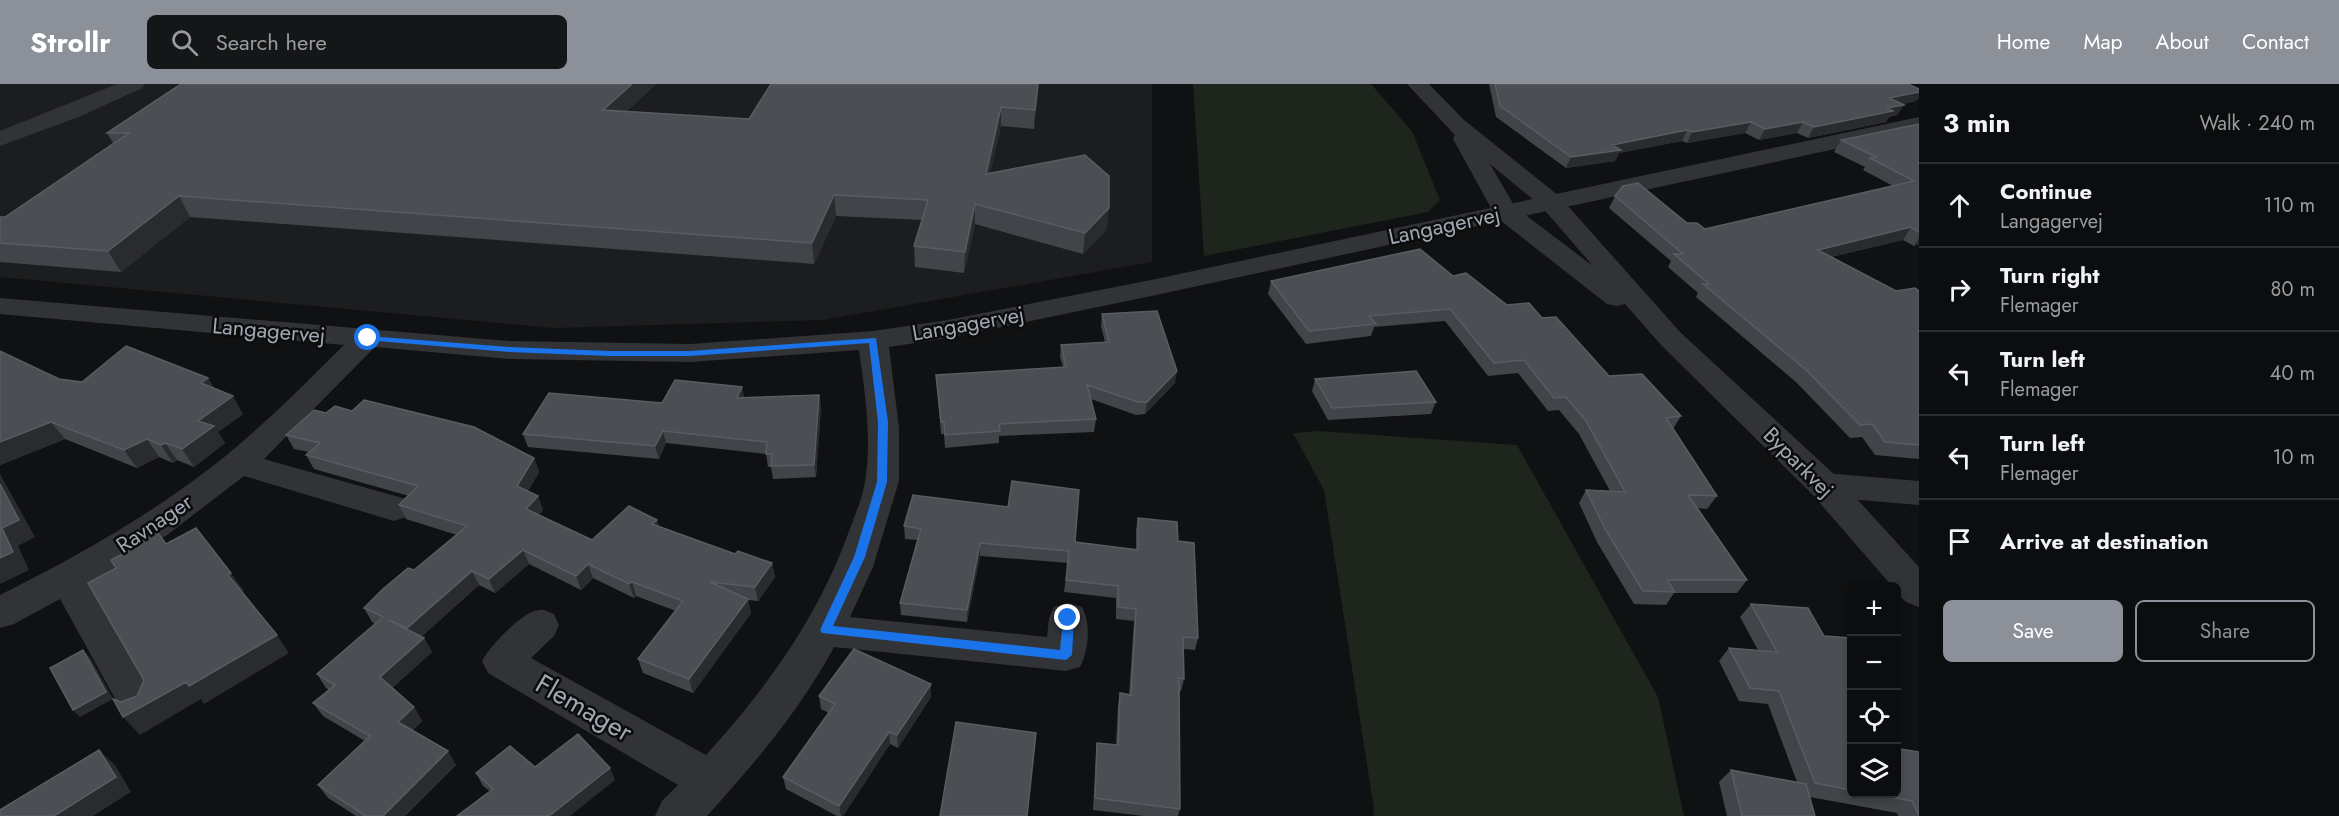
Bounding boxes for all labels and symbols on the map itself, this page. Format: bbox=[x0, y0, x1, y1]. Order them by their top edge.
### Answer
street label: Langagervej bbox=[1385, 198, 1503, 252]
street label: Langagervej bbox=[909, 297, 1027, 349]
street label: Langagervej bbox=[211, 309, 327, 351]
route start bbox=[354, 324, 380, 350]
street label: Byparkvej bbox=[1756, 419, 1842, 505]
street label: Ravnager bbox=[109, 485, 199, 560]
route end bbox=[1054, 604, 1080, 630]
street label: Flemager bbox=[529, 664, 641, 751]

